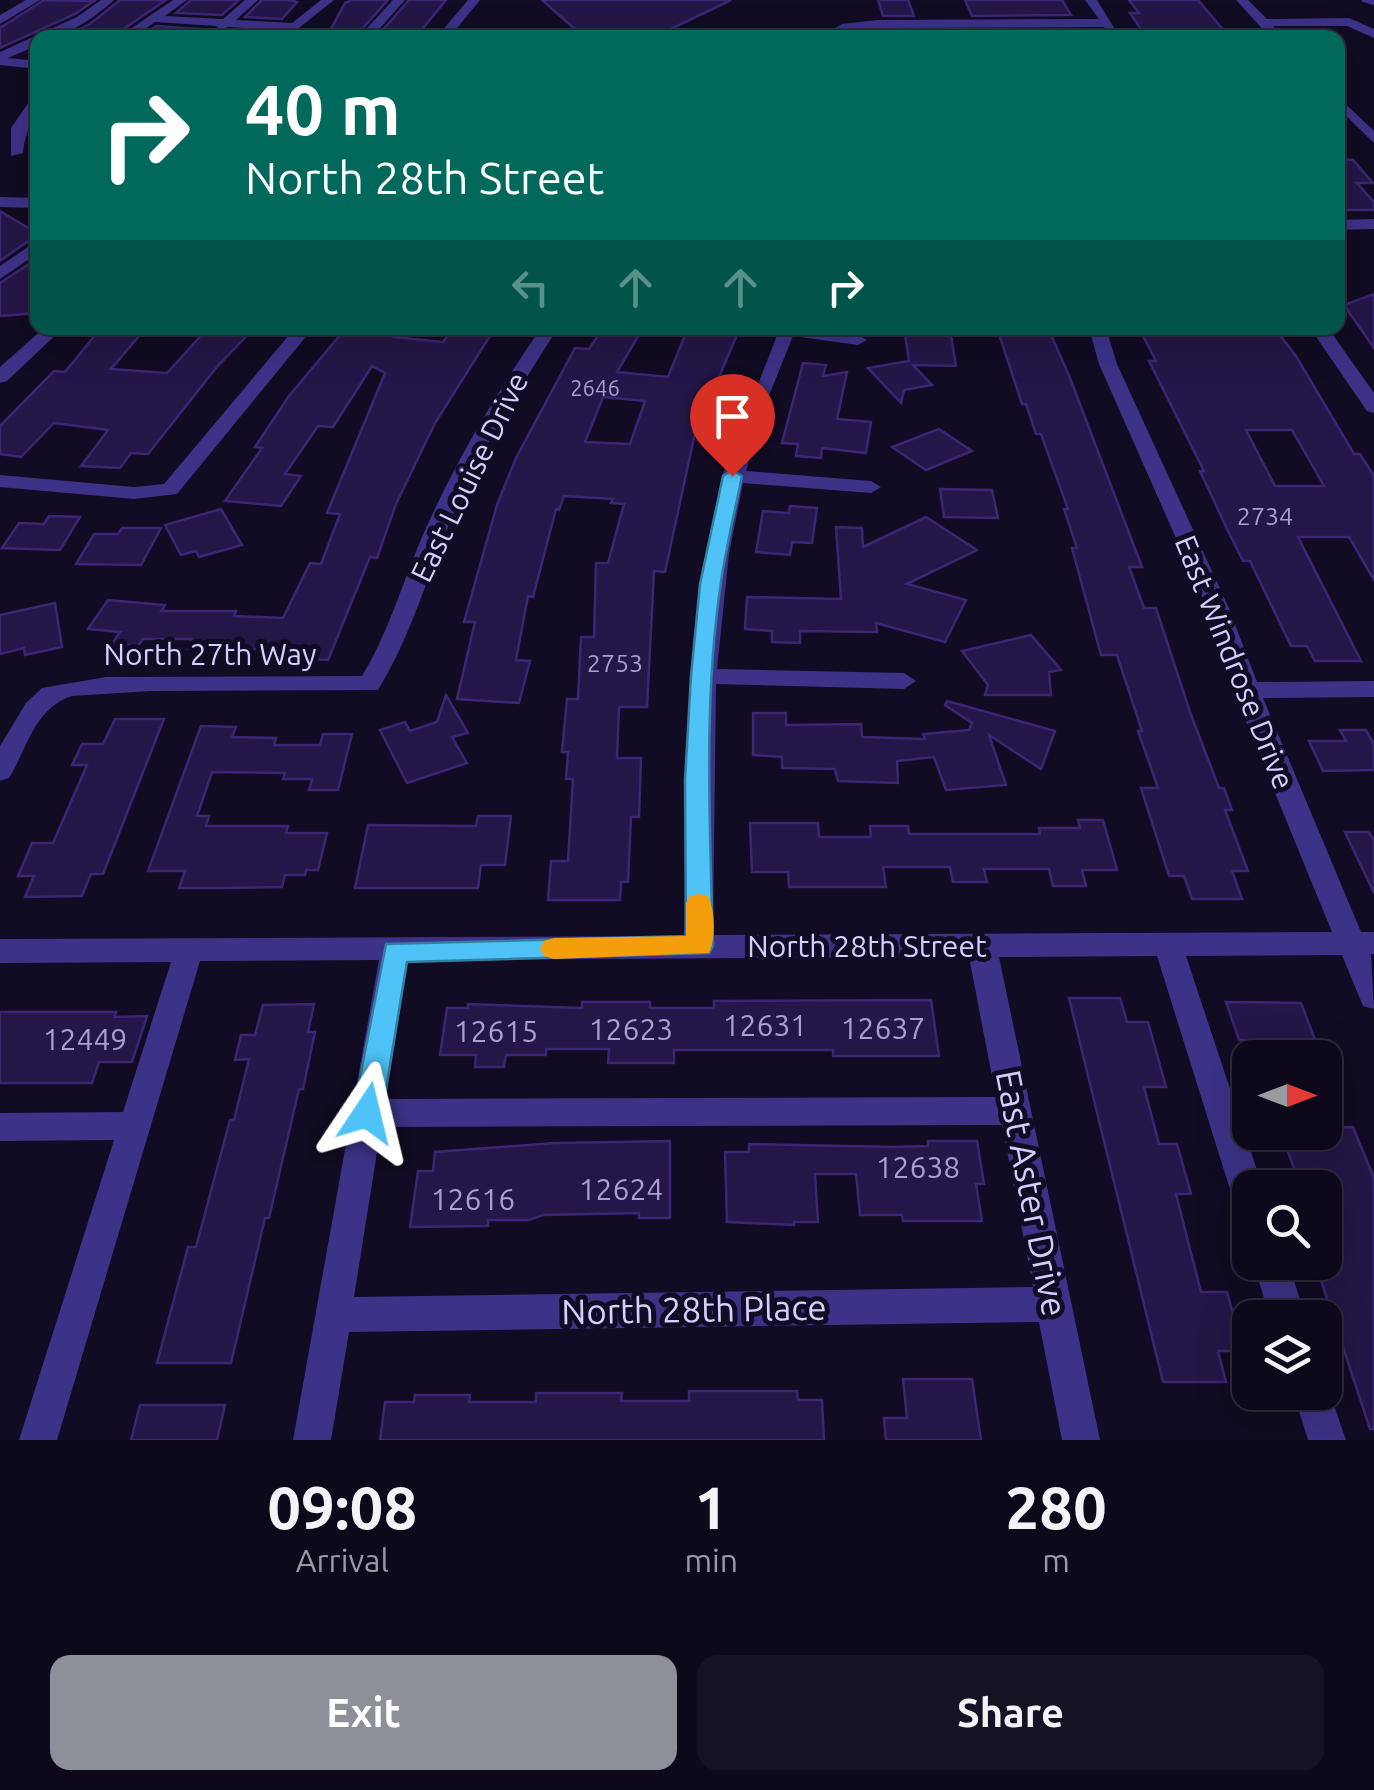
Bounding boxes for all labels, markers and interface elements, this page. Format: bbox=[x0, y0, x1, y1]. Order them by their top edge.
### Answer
icon: right bbox=[80, 70, 210, 200]
text: 40 m bbox=[245, 70, 401, 148]
text: North 28th Street bbox=[245, 152, 604, 203]
icon: left bbox=[503, 260, 558, 315]
icon: ahead bbox=[608, 260, 663, 315]
icon: ahead bbox=[713, 260, 768, 315]
icon: right bbox=[818, 260, 873, 315]
street label: East Louise Drive bbox=[404, 367, 534, 587]
pin bbox=[690, 374, 775, 477]
house number: 2646 bbox=[570, 375, 620, 400]
icon: arrive bbox=[705, 389, 760, 444]
house number: 2734 bbox=[1237, 502, 1293, 530]
street label: East Windrose Drive bbox=[1169, 530, 1301, 794]
street label: North 27th Way bbox=[104, 637, 316, 671]
house number: 2753 bbox=[587, 649, 643, 677]
street label: North 28th Street bbox=[747, 929, 987, 963]
house number: 12631 bbox=[723, 1008, 807, 1042]
house number: 12637 bbox=[841, 1011, 925, 1045]
house number: 12623 bbox=[589, 1012, 673, 1046]
house number: 12615 bbox=[454, 1014, 538, 1048]
house number: 12449 bbox=[43, 1022, 127, 1056]
north arrow bbox=[1232, 1040, 1342, 1150]
map controls bbox=[1232, 1040, 1342, 1410]
position arrow bbox=[315, 1061, 419, 1165]
street label: East Aster Drive bbox=[989, 1066, 1075, 1320]
house number: 12638 bbox=[876, 1150, 960, 1184]
button: search bbox=[1232, 1170, 1342, 1280]
house number: 12624 bbox=[579, 1172, 663, 1206]
house number: 12616 bbox=[431, 1182, 515, 1216]
street label: North 28th Place bbox=[561, 1287, 827, 1331]
button: layers bbox=[1232, 1300, 1342, 1410]
text: 09:08 bbox=[267, 1473, 417, 1540]
text: 1 bbox=[694, 1473, 728, 1540]
text: 280 bbox=[1005, 1473, 1107, 1540]
text: Arrival bbox=[296, 1542, 389, 1578]
text: min bbox=[684, 1542, 738, 1578]
text: m bbox=[1042, 1542, 1070, 1578]
button: Exit bbox=[50, 1655, 677, 1770]
button: Share bbox=[697, 1655, 1324, 1770]

